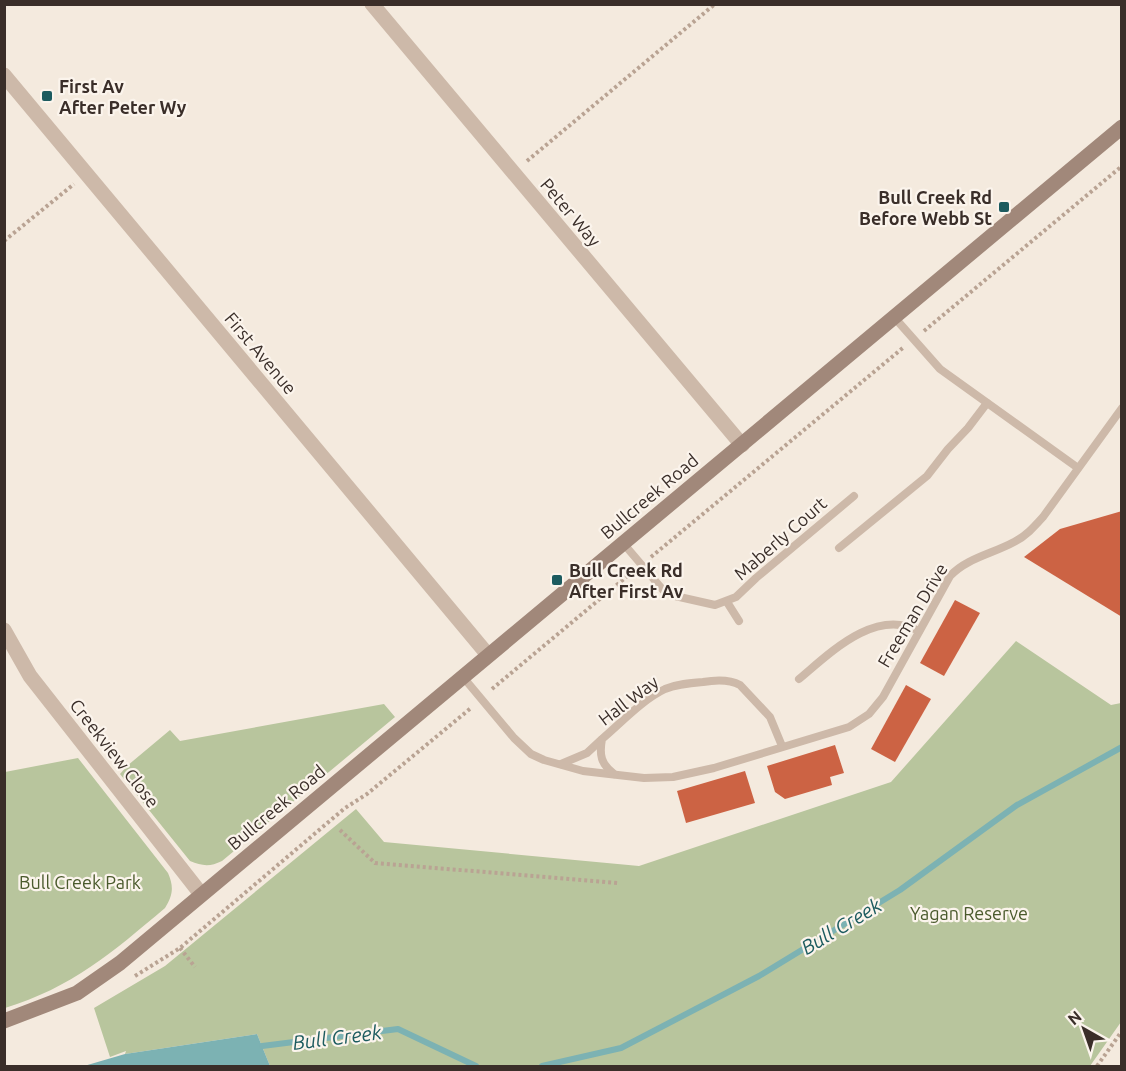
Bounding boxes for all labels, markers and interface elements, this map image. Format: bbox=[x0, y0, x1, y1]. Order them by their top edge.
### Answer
place label: First Av After Peter Wy bbox=[59, 76, 187, 117]
marker: First Av After Peter Wy bbox=[40, 89, 54, 103]
street label: Peter Way bbox=[537, 174, 605, 250]
place label: Bull Creek Rd Before Webb St bbox=[859, 187, 992, 228]
marker: Bull Creek Rd Before Webb St bbox=[997, 200, 1011, 214]
street label: First Avenue bbox=[221, 308, 301, 398]
street label: Bullcreek Road bbox=[596, 449, 702, 543]
street label: Maberly Court bbox=[730, 493, 830, 583]
street label: Freeman Drive bbox=[873, 559, 951, 671]
place label: Bull Creek Rd After First Av bbox=[569, 560, 684, 601]
marker: Bull Creek Rd After First Av bbox=[550, 573, 564, 587]
street label: Hall Way bbox=[594, 671, 662, 729]
street label: Creekview Close bbox=[66, 695, 164, 811]
street label: Bullcreek Road bbox=[223, 760, 329, 854]
park label: Bull Creek Park bbox=[19, 872, 141, 892]
water label: Bull Creek bbox=[797, 893, 886, 959]
park label: Yagan Reserve bbox=[910, 903, 1028, 923]
north arrow bbox=[1054, 999, 1114, 1059]
text: N bbox=[1064, 1007, 1085, 1028]
water label: Bull Creek bbox=[291, 1020, 384, 1054]

